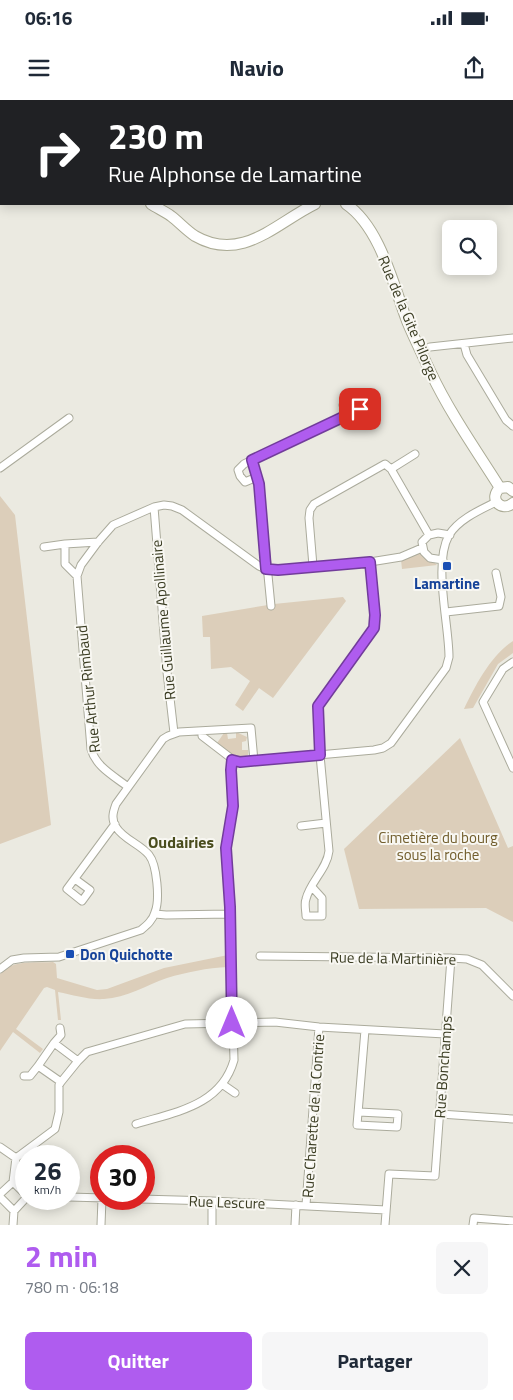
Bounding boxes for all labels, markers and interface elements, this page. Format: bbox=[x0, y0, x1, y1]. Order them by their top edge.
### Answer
text: 06:16 bbox=[25, 3, 72, 32]
text: Navio bbox=[229, 51, 284, 85]
icon: menu bbox=[25, 54, 53, 82]
icon: share bbox=[460, 54, 488, 82]
text: 230 m bbox=[108, 109, 204, 163]
icon: right bbox=[25, 120, 90, 185]
text: Rue Alphonse de Lamartine bbox=[108, 157, 362, 191]
map controls bbox=[442, 220, 497, 275]
button: search bbox=[442, 220, 497, 275]
street label: Rue de la Gite Pilorge bbox=[372, 252, 446, 384]
pin bbox=[339, 388, 381, 430]
icon: arrive bbox=[346, 395, 374, 423]
street label: Rue Guillaume Apollinaire bbox=[145, 539, 181, 701]
marker: Lamartine bbox=[441, 560, 453, 572]
place label: Lamartine bbox=[414, 572, 480, 595]
street label: Rue Arthur Rimbaud bbox=[70, 624, 106, 754]
park label: Cimetière du bourg sous la roche bbox=[378, 826, 498, 866]
district label: Oudairies bbox=[148, 830, 214, 854]
place label: Don Quichotte bbox=[80, 943, 173, 966]
street label: Rue de la Martinière bbox=[330, 945, 456, 971]
marker: Don Quichotte bbox=[64, 948, 76, 960]
position arrow bbox=[205, 996, 257, 1048]
street label: Rue Bonchamps bbox=[428, 1015, 458, 1119]
street label: Rue Charette de la Contrie bbox=[296, 1033, 330, 1199]
speed limit sign: 30 bbox=[90, 1145, 155, 1210]
text: 26 bbox=[33, 1152, 62, 1190]
text: km/h bbox=[34, 1180, 61, 1199]
street label: Rue Lescure bbox=[188, 1189, 266, 1215]
text: 2 min bbox=[25, 1233, 98, 1279]
button: close bbox=[436, 1242, 488, 1294]
text: 780 m · 06:18 bbox=[25, 1275, 119, 1299]
button: Quitter bbox=[25, 1332, 252, 1390]
button: Partager bbox=[262, 1332, 488, 1390]

